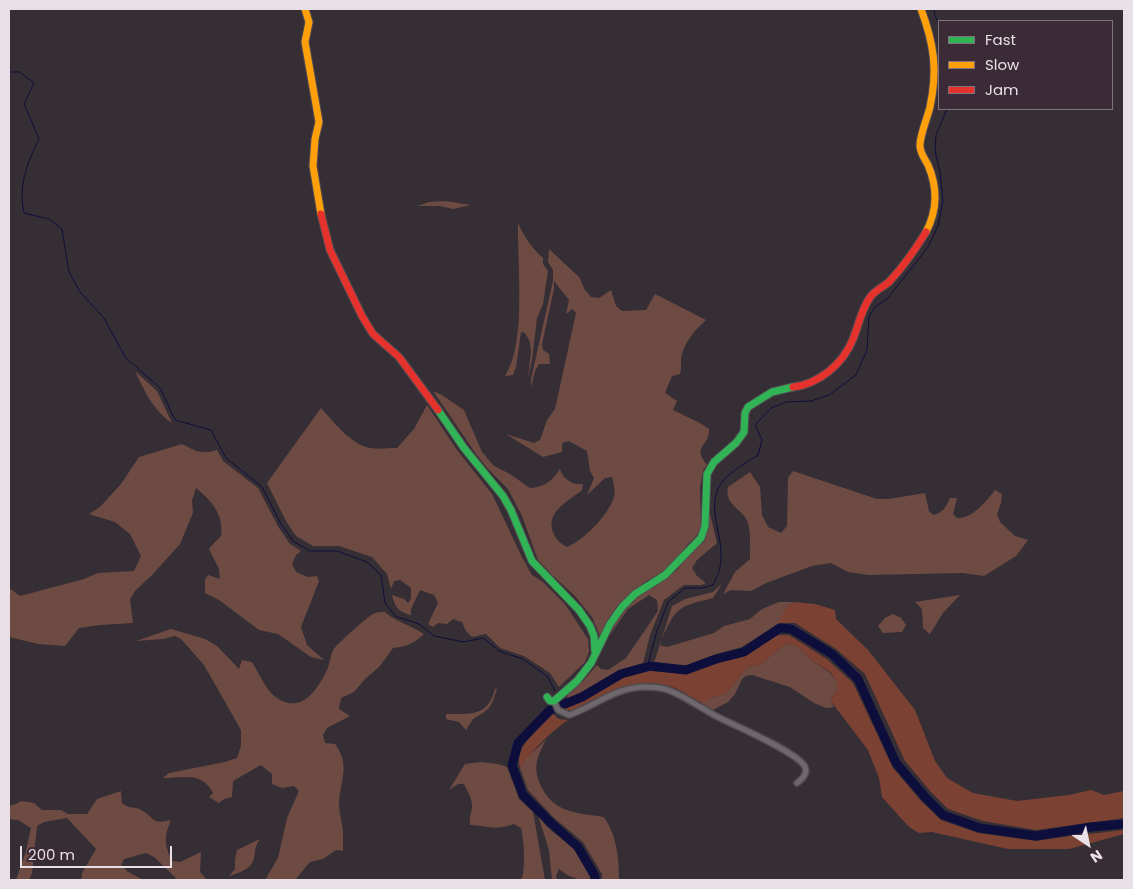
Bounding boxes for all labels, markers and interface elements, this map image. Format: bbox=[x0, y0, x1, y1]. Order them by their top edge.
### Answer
legend bbox=[938, 20, 1113, 110]
text: Fast bbox=[985, 29, 1016, 50]
text: Slow bbox=[985, 54, 1019, 75]
text: Jam bbox=[985, 79, 1019, 100]
north arrow bbox=[1063, 819, 1113, 869]
scale bar bbox=[22, 836, 175, 868]
text: 200 m bbox=[28, 844, 75, 865]
text: N bbox=[1086, 845, 1106, 868]

